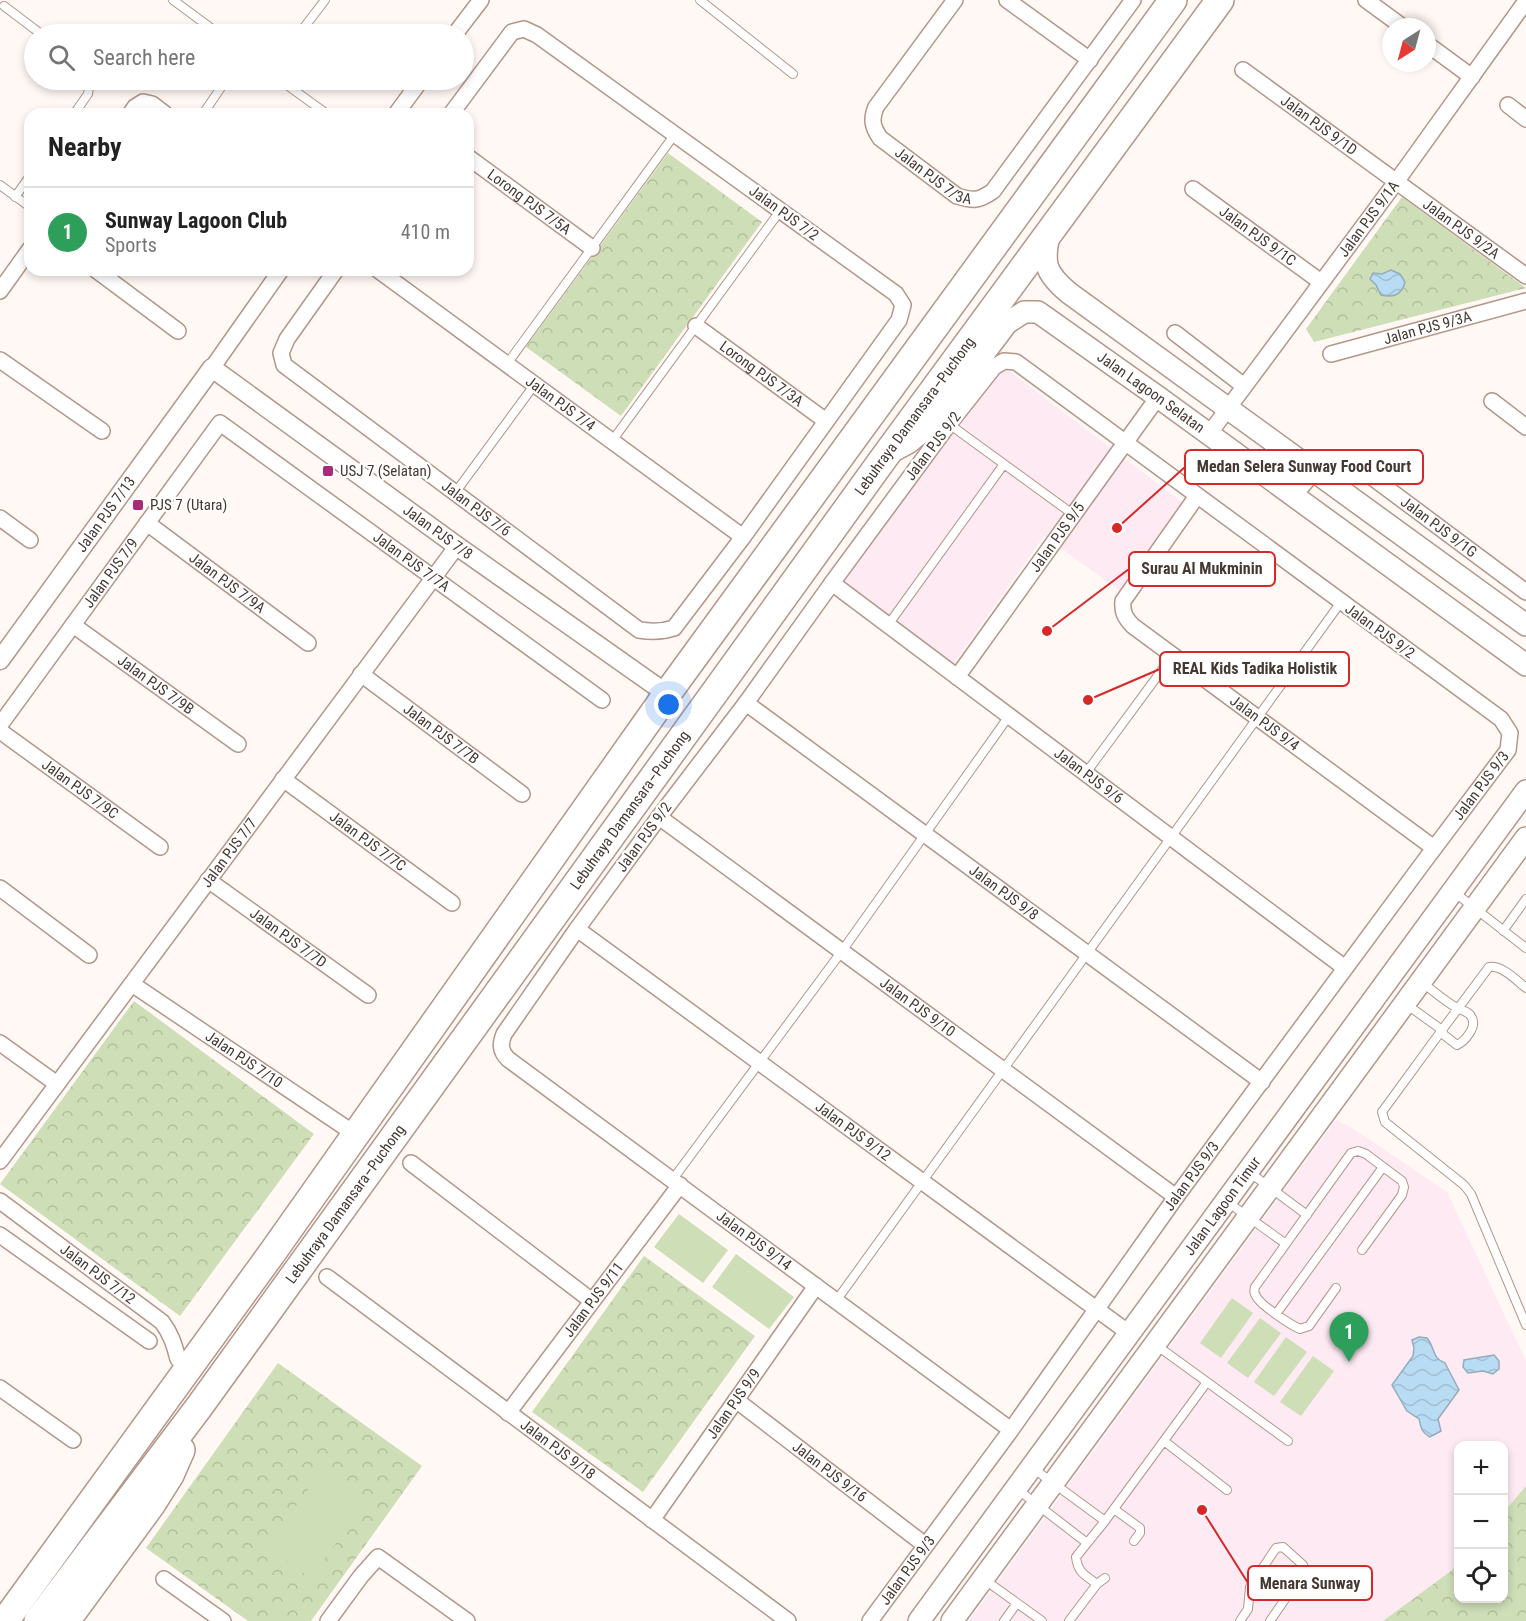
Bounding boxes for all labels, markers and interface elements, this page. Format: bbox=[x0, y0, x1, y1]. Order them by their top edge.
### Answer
north arrow bbox=[1382, 18, 1436, 72]
search box bbox=[24, 24, 474, 90]
icon: search bbox=[45, 41, 78, 74]
text: Search here bbox=[93, 45, 195, 70]
street label: Jalan PJS 9/1D bbox=[1277, 92, 1361, 159]
text: Nearby bbox=[48, 132, 122, 162]
street label: Jalan PJS 7/3A bbox=[891, 143, 973, 208]
street label: Lorong PJS 7/5A bbox=[484, 165, 575, 239]
street label: Jalan PJS 9/1A bbox=[1335, 177, 1403, 260]
street label: Jalan PJS 7/2 bbox=[746, 182, 822, 244]
street label: Jalan PJS 9/2A bbox=[1420, 195, 1503, 263]
street label: Jalan PJS 9/1C bbox=[1216, 202, 1299, 270]
text: Sunway Lagoon Club bbox=[105, 208, 287, 233]
text: 1 bbox=[62, 220, 73, 244]
text: 410 m bbox=[401, 220, 450, 244]
text: Sports bbox=[105, 233, 157, 257]
street label: Jalan PJS 9/3A bbox=[1382, 307, 1474, 348]
street label: Lebuhraya Damansara–Puchong bbox=[851, 334, 979, 499]
street label: Lorong PJS 7/3A bbox=[716, 337, 807, 411]
street label: Jalan Lagoon Selatan bbox=[1094, 348, 1208, 437]
street label: Jalan PJS 7/4 bbox=[522, 372, 599, 435]
street label: Jalan PJS 9/2 bbox=[901, 408, 965, 484]
callout: Medan Selera Sunway Food Court bbox=[1185, 450, 1423, 484]
text: Medan Selera Sunway Food Court bbox=[1197, 457, 1411, 476]
place label: USJ 7 (Selatan) bbox=[340, 462, 432, 480]
marker: USJ 7 (Selatan) bbox=[321, 464, 335, 478]
street label: Jalan PJS 7/13 bbox=[72, 473, 139, 556]
street label: Jalan PJS 7/6 bbox=[438, 477, 514, 540]
street label: Jalan PJS 9/1G bbox=[1397, 493, 1480, 561]
place label: PJS 7 (Utara) bbox=[150, 496, 227, 514]
marker: PJS 7 (Utara) bbox=[131, 498, 145, 512]
street label: Jalan PJS 9/5 bbox=[1026, 499, 1088, 576]
street label: Jalan PJS 7/8 bbox=[400, 501, 476, 563]
street label: Jalan PJS 7/7A bbox=[370, 528, 453, 596]
street label: Jalan PJS 7/9 bbox=[79, 535, 142, 611]
street label: Jalan PJS 7/9A bbox=[186, 549, 269, 617]
callout: Surau Al Mukminin bbox=[1129, 552, 1275, 586]
text: Surau Al Mukminin bbox=[1141, 559, 1263, 578]
street label: Jalan PJS 9/2 bbox=[1342, 600, 1418, 662]
street label: Jalan PJS 7/9B bbox=[114, 651, 197, 718]
callout: REAL Kids Tadika Holistik bbox=[1160, 652, 1349, 686]
text: REAL Kids Tadika Holistik bbox=[1173, 659, 1338, 678]
your location bbox=[654, 690, 683, 719]
street label: Jalan PJS 9/4 bbox=[1226, 692, 1303, 755]
street label: Jalan PJS 7/7B bbox=[400, 700, 483, 768]
street label: Lebuhraya Damansara–Puchong bbox=[566, 727, 693, 893]
street label: Jalan PJS 9/6 bbox=[1051, 744, 1127, 807]
street label: Jalan PJS 9/3 bbox=[1449, 748, 1513, 824]
street label: Jalan PJS 7/9C bbox=[38, 755, 122, 823]
street label: Jalan PJS 9/2 bbox=[613, 799, 675, 875]
street label: Jalan PJS 7/7C bbox=[326, 807, 409, 875]
street label: Jalan PJS 7/7 bbox=[197, 815, 261, 891]
street label: Jalan PJS 9/8 bbox=[966, 861, 1042, 924]
street label: Jalan PJS 7/7D bbox=[247, 904, 330, 971]
street label: Jalan PJS 9/10 bbox=[876, 974, 959, 1041]
street label: Jalan PJS 7/10 bbox=[202, 1027, 286, 1092]
street label: Jalan PJS 9/12 bbox=[812, 1097, 894, 1165]
street label: Lebuhraya Damansara–Puchong bbox=[282, 1121, 409, 1287]
street label: Jalan PJS 9/3 bbox=[1160, 1138, 1223, 1214]
street label: Jalan Lagoon Timur bbox=[1180, 1153, 1265, 1259]
street label: Jalan PJS 9/14 bbox=[713, 1207, 795, 1274]
street label: Jalan PJS 7/12 bbox=[57, 1240, 139, 1308]
street label: Jalan PJS 9/11 bbox=[560, 1259, 627, 1341]
pin: 1 bbox=[1330, 1312, 1368, 1362]
street label: Jalan PJS 9/9 bbox=[703, 1365, 764, 1442]
street label: Jalan PJS 9/18 bbox=[517, 1415, 599, 1483]
street label: Jalan PJS 9/16 bbox=[789, 1438, 870, 1506]
map controls bbox=[1454, 1441, 1508, 1603]
button: + bbox=[1454, 1441, 1508, 1495]
button: − bbox=[1454, 1495, 1508, 1549]
street label: Jalan PJS 9/3 bbox=[876, 1532, 939, 1608]
button: locate bbox=[1454, 1549, 1508, 1603]
callout: Menara Sunway bbox=[1248, 1566, 1372, 1600]
text: Menara Sunway bbox=[1260, 1574, 1360, 1593]

